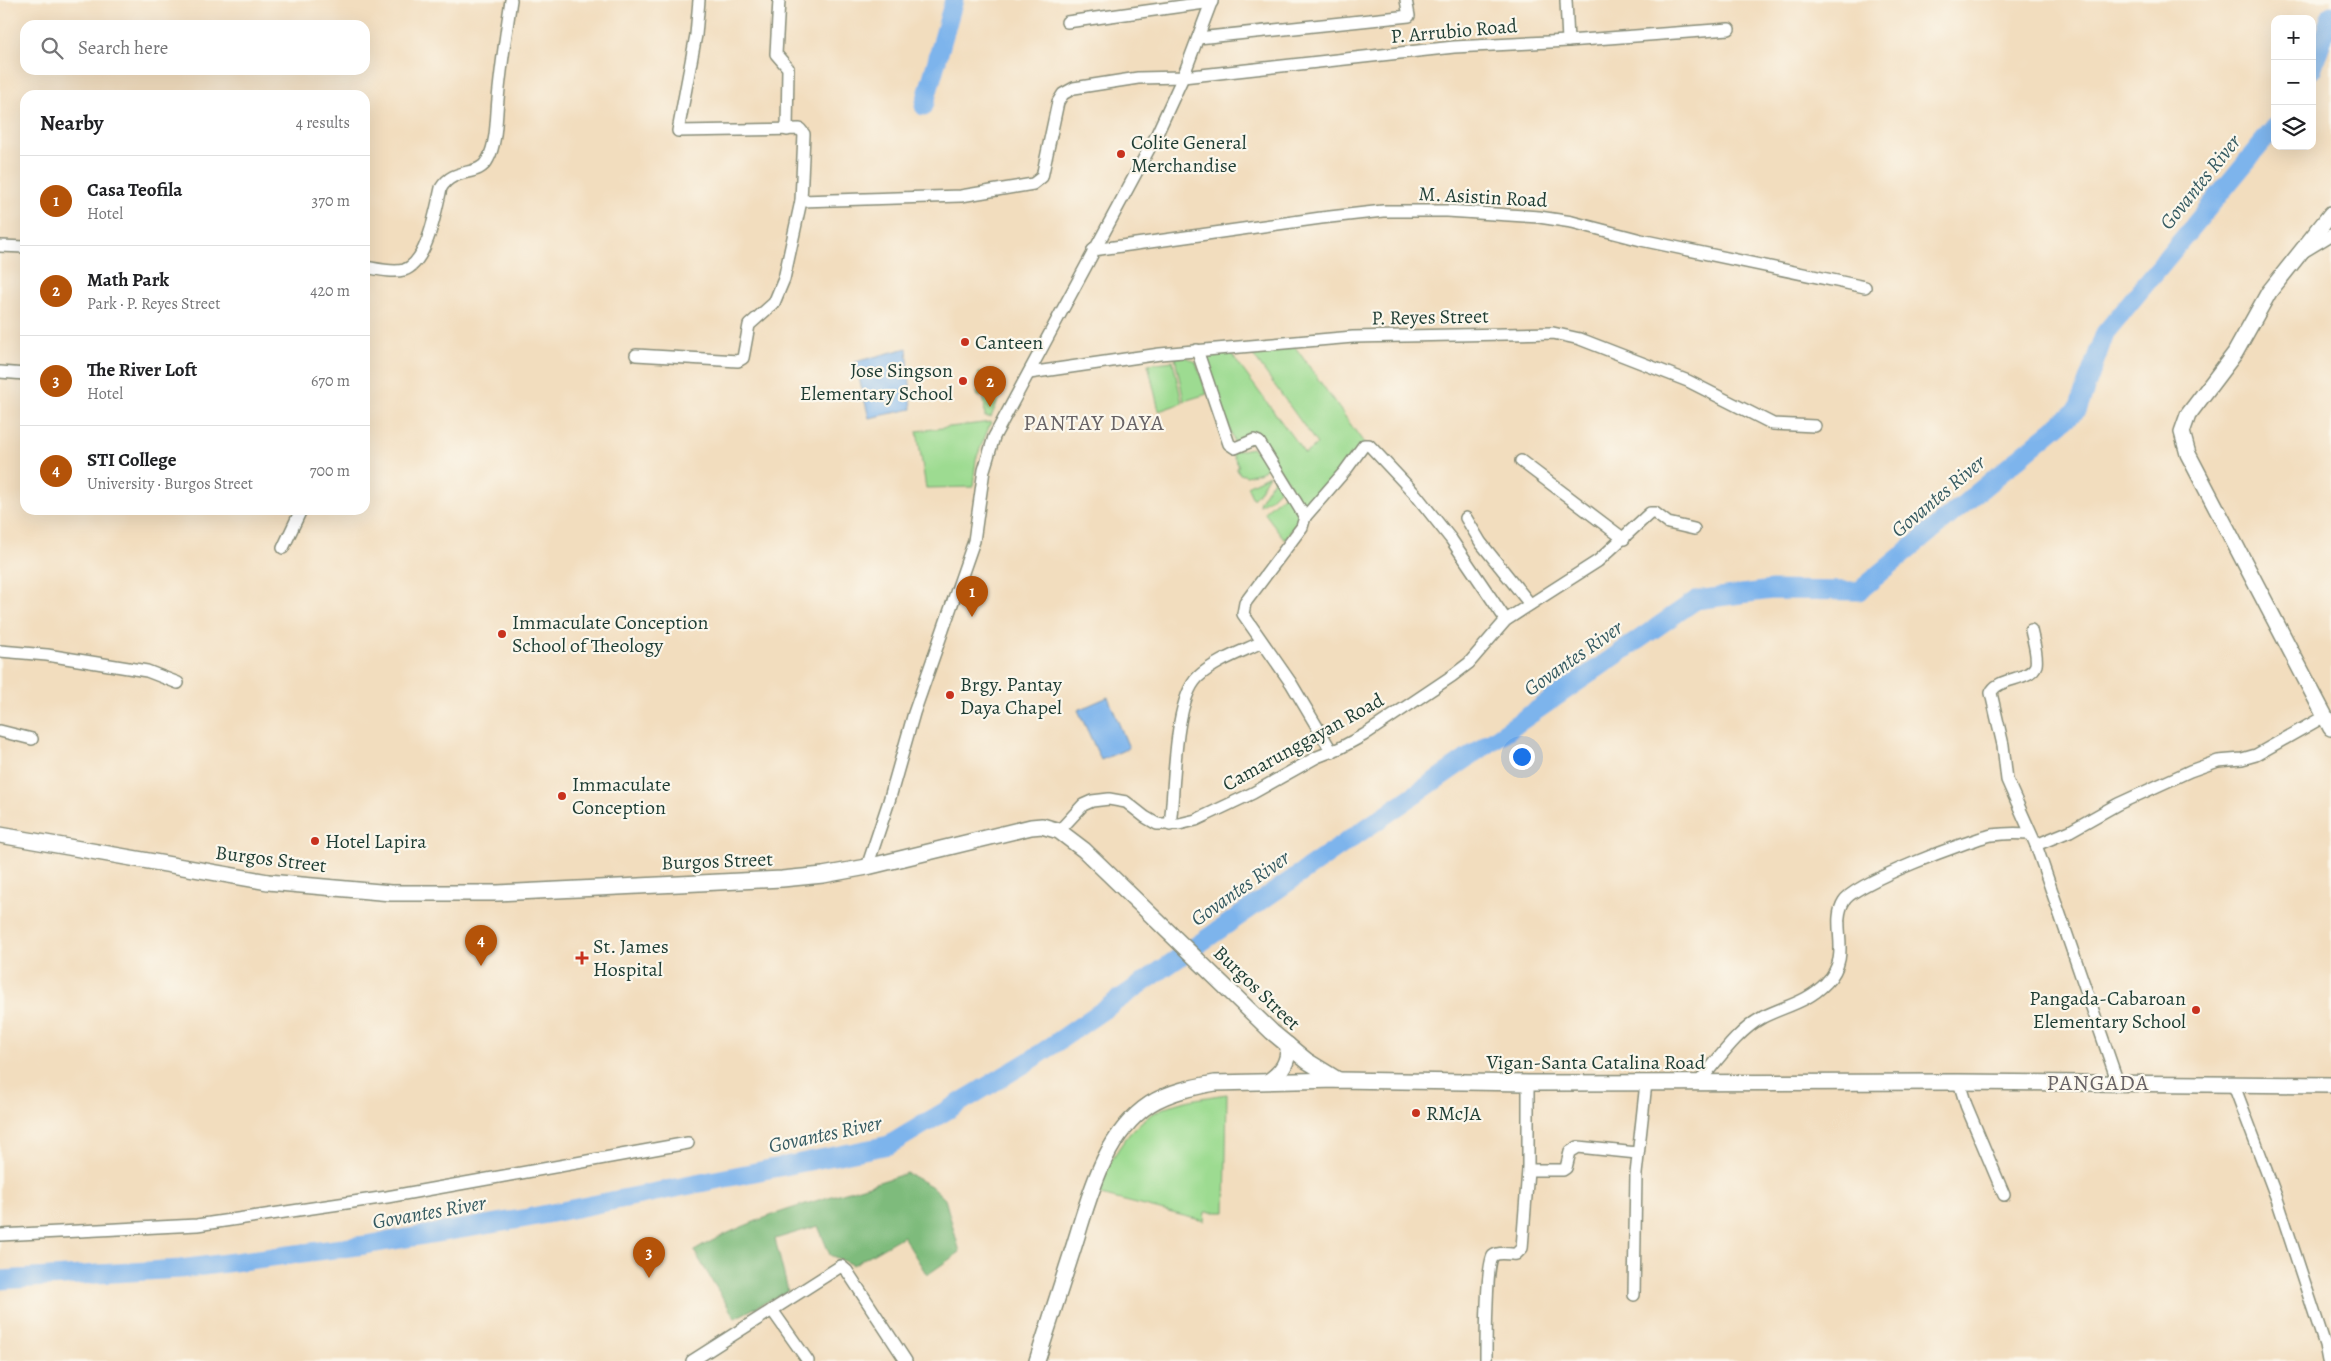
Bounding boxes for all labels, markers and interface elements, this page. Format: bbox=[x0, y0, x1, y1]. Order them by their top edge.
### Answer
street label: P. Arrubio Road bbox=[1390, 12, 1519, 50]
map controls bbox=[2271, 15, 2316, 150]
button: + bbox=[2271, 15, 2316, 60]
search box bbox=[20, 20, 370, 75]
icon: search bbox=[38, 34, 66, 62]
text: Search here bbox=[78, 35, 168, 61]
button: − bbox=[2271, 60, 2316, 105]
button: layers bbox=[2271, 105, 2316, 150]
text: Nearby bbox=[40, 109, 103, 137]
text: 4 results bbox=[296, 112, 350, 134]
water label: Govantes River bbox=[2153, 128, 2247, 235]
place label: Colite General Merchandise bbox=[1131, 129, 1247, 179]
marker: Colite General Merchandise bbox=[1115, 148, 1127, 160]
text: Casa Teofila bbox=[87, 177, 183, 203]
street label: M. Asistin Road bbox=[1418, 180, 1548, 214]
text: 1 bbox=[53, 190, 59, 212]
text: 370 m bbox=[312, 190, 350, 212]
text: Hotel bbox=[87, 203, 123, 225]
text: Math Park bbox=[87, 267, 169, 293]
text: 2 bbox=[52, 280, 60, 302]
text: 420 m bbox=[310, 280, 350, 302]
text: Park · P. Reyes Street bbox=[87, 293, 220, 315]
street label: P. Reyes Street bbox=[1371, 302, 1489, 332]
place label: Canteen bbox=[975, 329, 1043, 356]
marker: Canteen bbox=[959, 336, 971, 348]
text: The River Loft bbox=[87, 357, 197, 383]
place label: Jose Singson Elementary School bbox=[800, 357, 953, 407]
pin: 2 bbox=[974, 366, 1006, 407]
text: 3 bbox=[53, 370, 59, 392]
text: 670 m bbox=[311, 370, 350, 392]
marker: Jose Singson Elementary School bbox=[957, 375, 969, 387]
text: Hotel bbox=[87, 383, 123, 405]
district label: PANTAY DAYA bbox=[1023, 408, 1165, 438]
text: STI College bbox=[87, 447, 176, 473]
water label: Govantes River bbox=[1885, 448, 1992, 544]
text: 4 bbox=[52, 460, 60, 482]
text: 700 m bbox=[310, 460, 350, 482]
text: University · Burgos Street bbox=[87, 473, 253, 495]
pin: 1 bbox=[956, 576, 988, 617]
place label: Immaculate Conception School of Theology bbox=[512, 609, 709, 659]
water label: Govantes River bbox=[1518, 613, 1629, 702]
marker: Immaculate Conception School of Theology bbox=[496, 628, 508, 640]
place label: Brgy. Pantay Daya Chapel bbox=[960, 671, 1063, 721]
street label: Camarunggayan Road bbox=[1218, 686, 1389, 798]
marker: Brgy. Pantay Daya Chapel bbox=[944, 689, 956, 701]
your location bbox=[1509, 744, 1535, 770]
place label: Immaculate Conception bbox=[572, 771, 671, 821]
marker: Immaculate Conception bbox=[556, 790, 568, 802]
place label: Hotel Lapira bbox=[325, 828, 427, 855]
marker: Hotel Lapira bbox=[309, 835, 321, 847]
street label: Burgos Street bbox=[214, 839, 328, 879]
water label: Govantes River bbox=[1185, 843, 1296, 932]
street label: Burgos Street bbox=[661, 846, 774, 876]
pin: 4 bbox=[465, 925, 497, 966]
place label: St. James Hospital bbox=[593, 933, 669, 983]
street label: Burgos Street bbox=[1207, 940, 1307, 1037]
marker: St. James Hospital bbox=[575, 951, 589, 965]
place label: Pangada-Cabaroan Elementary School bbox=[2029, 985, 2186, 1035]
marker: Pangada-Cabaroan Elementary School bbox=[2190, 1004, 2202, 1016]
street label: Vigan-Santa Catalina Road bbox=[1485, 1049, 1706, 1076]
district label: PANGADA bbox=[2047, 1068, 2150, 1098]
place label: RMcJA bbox=[1426, 1100, 1482, 1127]
marker: RMcJA bbox=[1410, 1107, 1422, 1119]
water label: Govantes River bbox=[766, 1108, 885, 1160]
water label: Govantes River bbox=[370, 1188, 489, 1236]
pin: 3 bbox=[633, 1237, 665, 1278]

